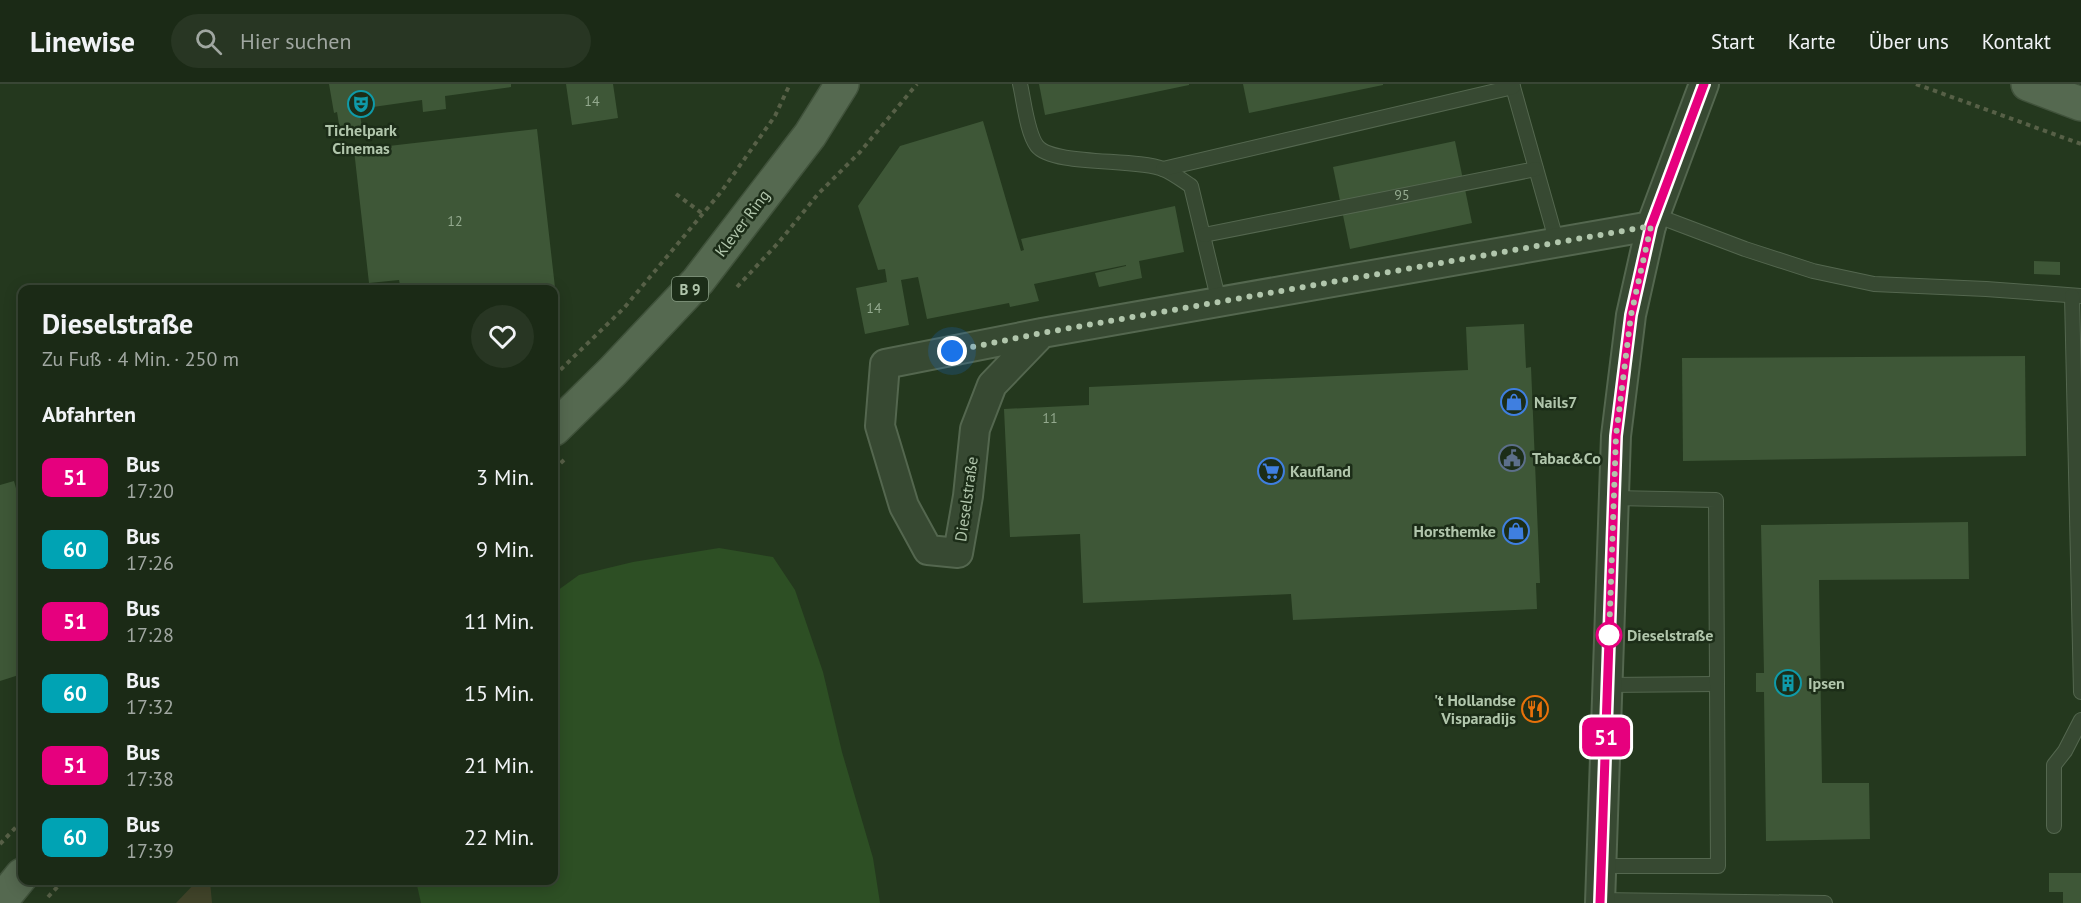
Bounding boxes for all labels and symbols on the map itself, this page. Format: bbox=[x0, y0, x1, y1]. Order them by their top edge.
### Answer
theatre icon: Tichelpark Cinemas bbox=[346, 89, 376, 119]
house number: 14 bbox=[584, 92, 600, 110]
place label: Tichelpark Cinemas bbox=[325, 120, 397, 158]
street label: Klever Ring bbox=[710, 186, 774, 260]
house number: 95 bbox=[1394, 186, 1410, 204]
house number: 12 bbox=[447, 212, 463, 230]
road number: B 9 bbox=[672, 277, 708, 301]
house number: 14 bbox=[866, 299, 882, 317]
your location bbox=[937, 336, 967, 366]
shop icon: Nails7 bbox=[1499, 387, 1529, 417]
place label: Nails7 bbox=[1534, 392, 1577, 412]
house number: 11 bbox=[1042, 409, 1058, 427]
public building icon: Tabac&Co bbox=[1497, 443, 1527, 473]
place label: Tabac&Co bbox=[1532, 448, 1601, 468]
street label: Dieselstraße bbox=[950, 455, 982, 543]
supermarket icon: Kaufland bbox=[1256, 456, 1286, 486]
place label: Kaufland bbox=[1290, 461, 1351, 481]
shop icon: Horsthemke bbox=[1501, 516, 1531, 546]
place label: Horsthemke bbox=[1414, 521, 1496, 541]
marker: Dieselstraße bbox=[1596, 622, 1622, 648]
place label: Dieselstraße bbox=[1627, 625, 1713, 645]
building icon: Ipsen bbox=[1773, 668, 1803, 698]
place label: Ipsen bbox=[1808, 673, 1845, 693]
place label: 't Hollandse Visparadijs bbox=[1434, 690, 1516, 728]
restaurant icon: 't Hollandse Visparadijs bbox=[1520, 694, 1550, 724]
line badge: 51 bbox=[1579, 718, 1633, 756]

